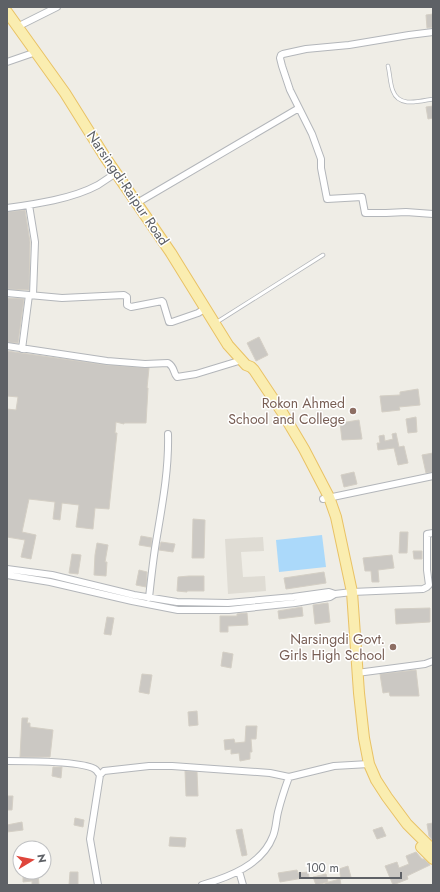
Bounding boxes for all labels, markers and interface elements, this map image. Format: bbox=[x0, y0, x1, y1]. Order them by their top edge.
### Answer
street label: Narsingdi-Raipur Road bbox=[82, 127, 174, 249]
place label: Rokon Ahmed School and College bbox=[228, 393, 345, 429]
marker: Rokon Ahmed School and College bbox=[348, 406, 358, 416]
place label: Narsingdi Govt. Girls High School bbox=[279, 629, 385, 665]
marker: Narsingdi Govt. Girls High School bbox=[388, 642, 398, 652]
north arrow bbox=[12, 840, 52, 880]
text: N bbox=[33, 853, 50, 864]
scale bar bbox=[300, 854, 401, 880]
text: 100 m bbox=[306, 859, 339, 877]

